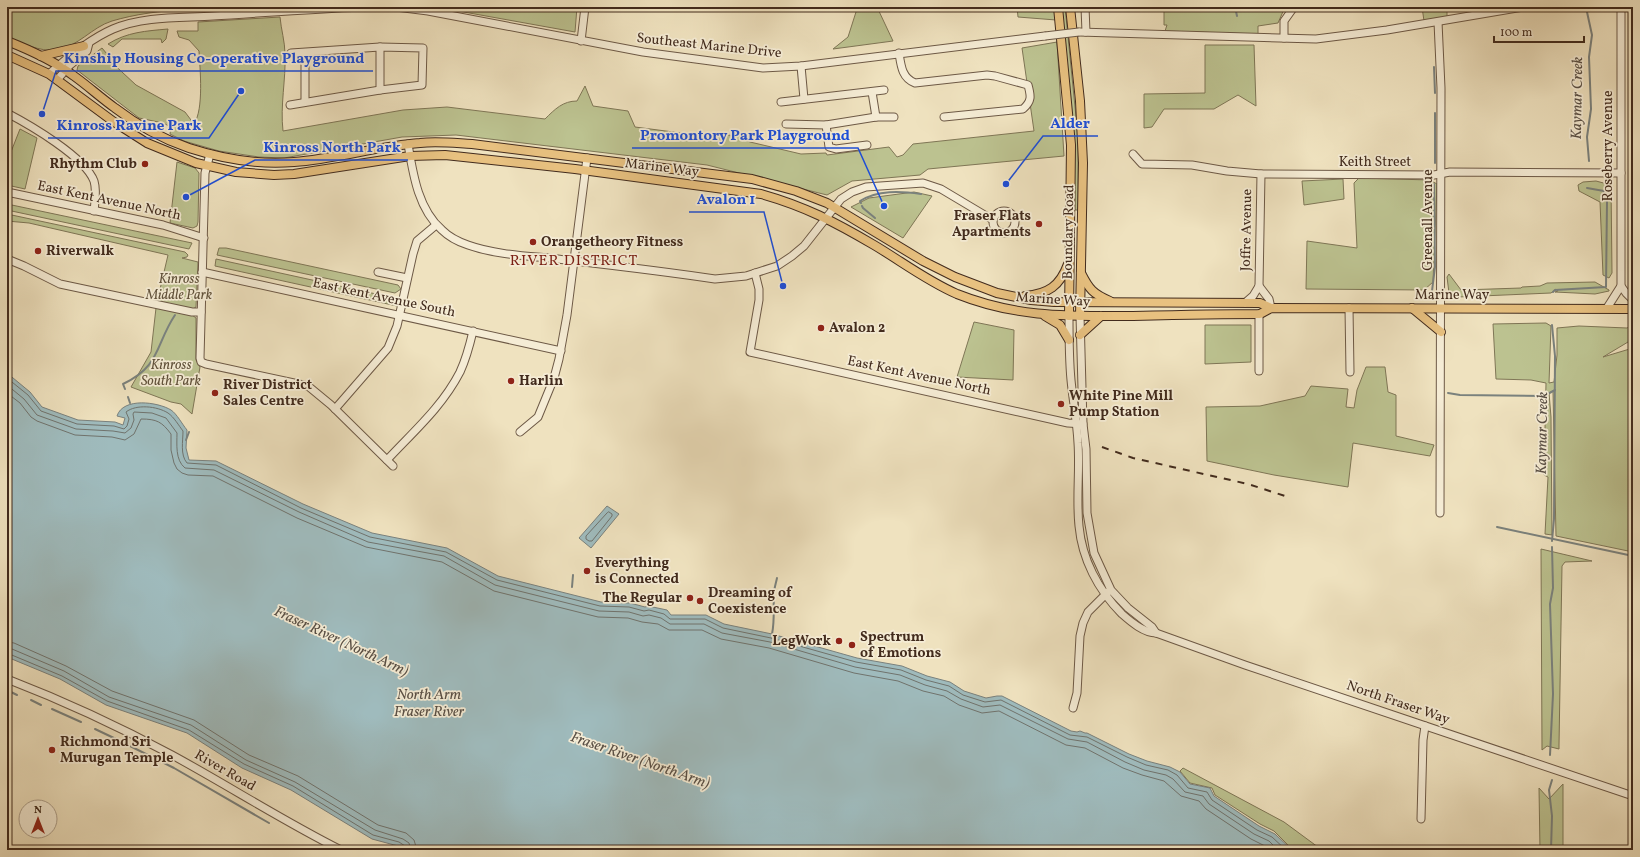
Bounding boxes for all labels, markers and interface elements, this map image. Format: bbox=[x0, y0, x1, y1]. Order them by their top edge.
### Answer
scale bar bbox=[1494, 18, 1584, 44]
text: 100 m bbox=[1500, 25, 1533, 41]
street label: Southeast Marine Drive bbox=[636, 29, 783, 63]
callout: Kinship Housing Co-operative Playground bbox=[56, 44, 373, 71]
text: Kinship Housing Co-operative Playground bbox=[64, 49, 364, 70]
water label: Kaymar Creek bbox=[1567, 56, 1589, 140]
street label: Roseberry Avenue bbox=[1599, 90, 1618, 202]
callout: Alder bbox=[1043, 109, 1098, 136]
callout: Kinross Ravine Park bbox=[48, 111, 209, 138]
text: Alder bbox=[1050, 114, 1090, 135]
text: Kinross Ravine Park bbox=[57, 116, 201, 137]
callout: Promontory Park Playground bbox=[632, 121, 858, 148]
text: Promontory Park Playground bbox=[640, 126, 850, 147]
callout: Kinross North Park bbox=[255, 133, 408, 160]
text: Kinross North Park bbox=[263, 138, 401, 159]
street label: Keith Street bbox=[1339, 153, 1411, 172]
street label: Marine Way bbox=[624, 154, 701, 182]
place label: Rhythm Club bbox=[49, 155, 137, 174]
marker: Rhythm Club bbox=[140, 159, 150, 169]
street label: Greenall Avenue bbox=[1419, 169, 1438, 271]
street label: East Kent Avenue North bbox=[35, 176, 183, 226]
street label: Boundary Road bbox=[1059, 184, 1079, 280]
callout: Avalon 1 bbox=[689, 185, 764, 212]
street label: Joffre Avenue bbox=[1237, 188, 1257, 271]
text: Avalon 1 bbox=[697, 190, 755, 211]
place label: Fraser Flats Apartments bbox=[952, 207, 1031, 242]
marker: Fraser Flats Apartments bbox=[1034, 219, 1044, 229]
place label: Orangetheory Fitness bbox=[541, 233, 683, 252]
marker: Orangetheory Fitness bbox=[528, 237, 538, 247]
place label: Riverwalk bbox=[46, 242, 114, 261]
marker: Riverwalk bbox=[33, 246, 43, 256]
district label: RIVER DISTRICT bbox=[510, 251, 638, 272]
park label: Kinross Middle Park bbox=[145, 270, 213, 305]
street label: East Kent Avenue South bbox=[311, 274, 457, 322]
street label: Marine Way bbox=[1415, 286, 1490, 305]
street label: Marine Way bbox=[1015, 288, 1091, 312]
place label: Avalon 2 bbox=[829, 319, 885, 338]
marker: Avalon 2 bbox=[816, 323, 826, 333]
street label: East Kent Avenue North bbox=[845, 351, 993, 401]
park label: Kinross South Park bbox=[141, 356, 202, 391]
place label: Harlin bbox=[519, 372, 563, 391]
place label: River District Sales Centre bbox=[223, 376, 312, 411]
marker: Harlin bbox=[506, 376, 516, 386]
place label: White Pine Mill Pump Station bbox=[1069, 387, 1173, 422]
marker: River District Sales Centre bbox=[210, 388, 220, 398]
water label: Kaymar Creek bbox=[1532, 391, 1554, 475]
marker: White Pine Mill Pump Station bbox=[1056, 399, 1066, 409]
place label: Everything is Connected bbox=[595, 554, 679, 589]
marker: Everything is Connected bbox=[582, 566, 592, 576]
place label: Dreaming of Coexistence bbox=[708, 584, 793, 619]
place label: The Regular bbox=[602, 589, 682, 608]
marker: The Regular bbox=[685, 593, 695, 603]
marker: Dreaming of Coexistence bbox=[695, 596, 705, 606]
water label: Fraser River (North Arm) bbox=[270, 602, 412, 682]
place label: Spectrum of Emotions bbox=[860, 628, 941, 663]
place label: LegWork bbox=[772, 632, 832, 651]
marker: LegWork bbox=[834, 636, 844, 646]
marker: Spectrum of Emotions bbox=[847, 640, 857, 650]
street label: North Fraser Way bbox=[1344, 676, 1453, 730]
water label: North Arm Fraser River bbox=[394, 685, 465, 723]
water label: Fraser River (North Arm) bbox=[567, 727, 713, 795]
place label: Richmond Sri Murugan Temple bbox=[60, 733, 173, 768]
marker: Richmond Sri Murugan Temple bbox=[47, 745, 57, 755]
street label: River Road bbox=[191, 746, 259, 796]
north arrow bbox=[18, 799, 58, 839]
text: N bbox=[34, 803, 42, 818]

